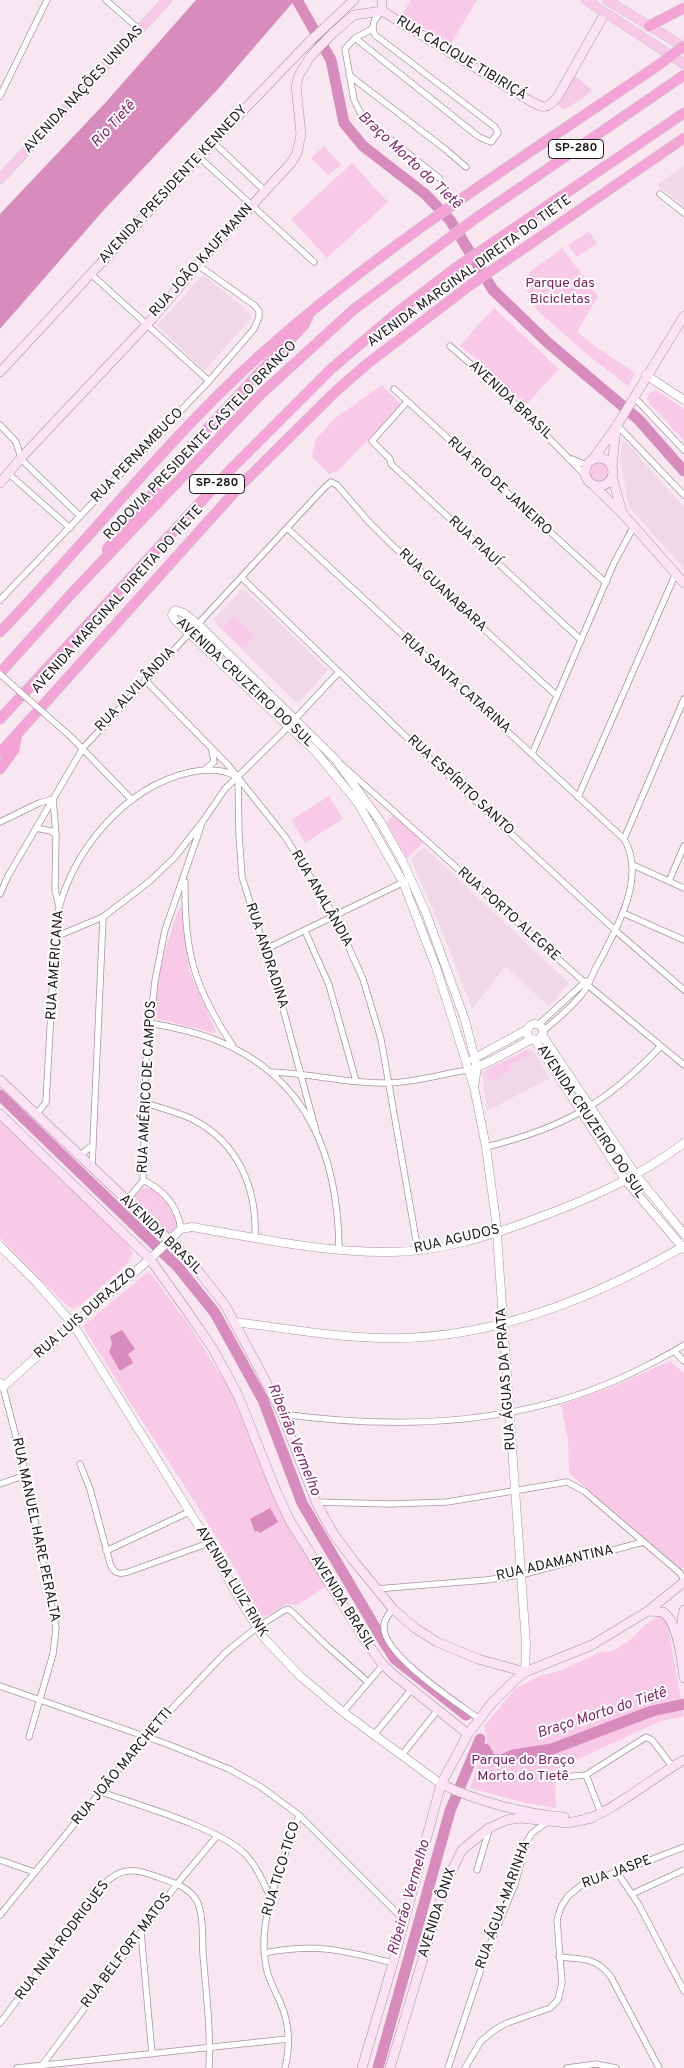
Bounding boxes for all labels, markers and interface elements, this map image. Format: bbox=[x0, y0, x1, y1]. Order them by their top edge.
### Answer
street label: RUA CACIQUE TIBIRIÇÁ bbox=[392, 13, 530, 105]
street label: AVENIDA NAÇÕES UNIDAS bbox=[20, 23, 148, 157]
water label: Rio Tietê bbox=[88, 98, 140, 152]
street label: AVENIDA PRESIDENTE KENNEDY bbox=[96, 102, 252, 268]
water label: Braço Morto do Tietê bbox=[353, 108, 465, 214]
road number: SP-280 bbox=[548, 140, 604, 158]
street label: AVENIDA MARGINAL DIREITA DO TIETE bbox=[365, 192, 575, 352]
street label: RUA JOÃO KAUFMANN bbox=[147, 201, 257, 321]
park label: Parque das Bicicletas bbox=[525, 276, 595, 308]
street label: RODOVIA PRESIDENTE CASTELO BRANCO bbox=[101, 338, 301, 544]
street label: AVENIDA BRASIL bbox=[465, 358, 555, 444]
street label: RUA PERNAMBUCO bbox=[88, 405, 188, 507]
street label: RUA RIO DE JANEIRO bbox=[443, 434, 555, 540]
road number: SP-280 bbox=[190, 474, 244, 494]
street label: AVENIDA MARGINAL DIREITA DO TIETE bbox=[29, 502, 207, 698]
street label: RUA PIAUÍ bbox=[444, 513, 504, 571]
street label: RUA GUANABARA bbox=[394, 546, 490, 636]
street label: AVENIDA CRUZEIRO DO SUL bbox=[172, 615, 316, 751]
street label: RUA SANTA CATARINA bbox=[397, 630, 513, 738]
street label: RUA ALVILÂNDIA bbox=[92, 644, 180, 736]
street label: RUA ESPÍRITO SANTO bbox=[403, 732, 517, 840]
street label: RUA ANALÂNDIA bbox=[286, 848, 356, 950]
street label: RUA PORTO ALEGRE bbox=[453, 864, 563, 966]
street label: RUA ANDRADINA bbox=[241, 901, 291, 1011]
street label: RUA AMERICANA bbox=[44, 909, 68, 1021]
street label: RUA AMÉRICO DE CAMPOS bbox=[135, 1000, 161, 1174]
street label: AVENIDA CRUZEIRO DO SUL bbox=[532, 1042, 648, 1202]
street label: AVENIDA BRASIL bbox=[115, 1191, 205, 1279]
street label: RUA AGUDOS bbox=[413, 1222, 501, 1258]
street label: RUA LUIS DURAZZO bbox=[31, 1265, 141, 1363]
street label: RUA ÁGUAS DA PRATA bbox=[494, 1307, 520, 1451]
water label: Ribeirão Vermelho bbox=[262, 1381, 324, 1499]
street label: RUA MANUEL HARE PERALTA bbox=[7, 1436, 63, 1624]
street label: AVENIDA LUIZ RINK bbox=[191, 1523, 271, 1641]
street label: RUA ADAMANTINA bbox=[495, 1542, 615, 1586]
street label: AVENIDA BRASIL bbox=[306, 1553, 378, 1653]
water label: Braço Morto do Tietê bbox=[535, 1685, 669, 1743]
street label: RUA JOÃO MARCHETTI bbox=[69, 1705, 177, 1829]
park label: Parque do Braço Morto do Tietê bbox=[471, 1753, 575, 1785]
street label: RUA TICO-TICO bbox=[260, 1820, 304, 1918]
water label: Ribeirão Vermelho bbox=[385, 1838, 435, 1958]
street label: RUA ÁGUA-MARINHA bbox=[473, 1838, 535, 1972]
street label: RUA JASPE bbox=[580, 1853, 654, 1893]
street label: AVENIDA ÔNIX bbox=[416, 1866, 460, 1960]
street label: RUA NINA RODRIGUES bbox=[13, 1878, 113, 2004]
street label: RUA BELFORT MATOS bbox=[78, 1890, 176, 2012]

